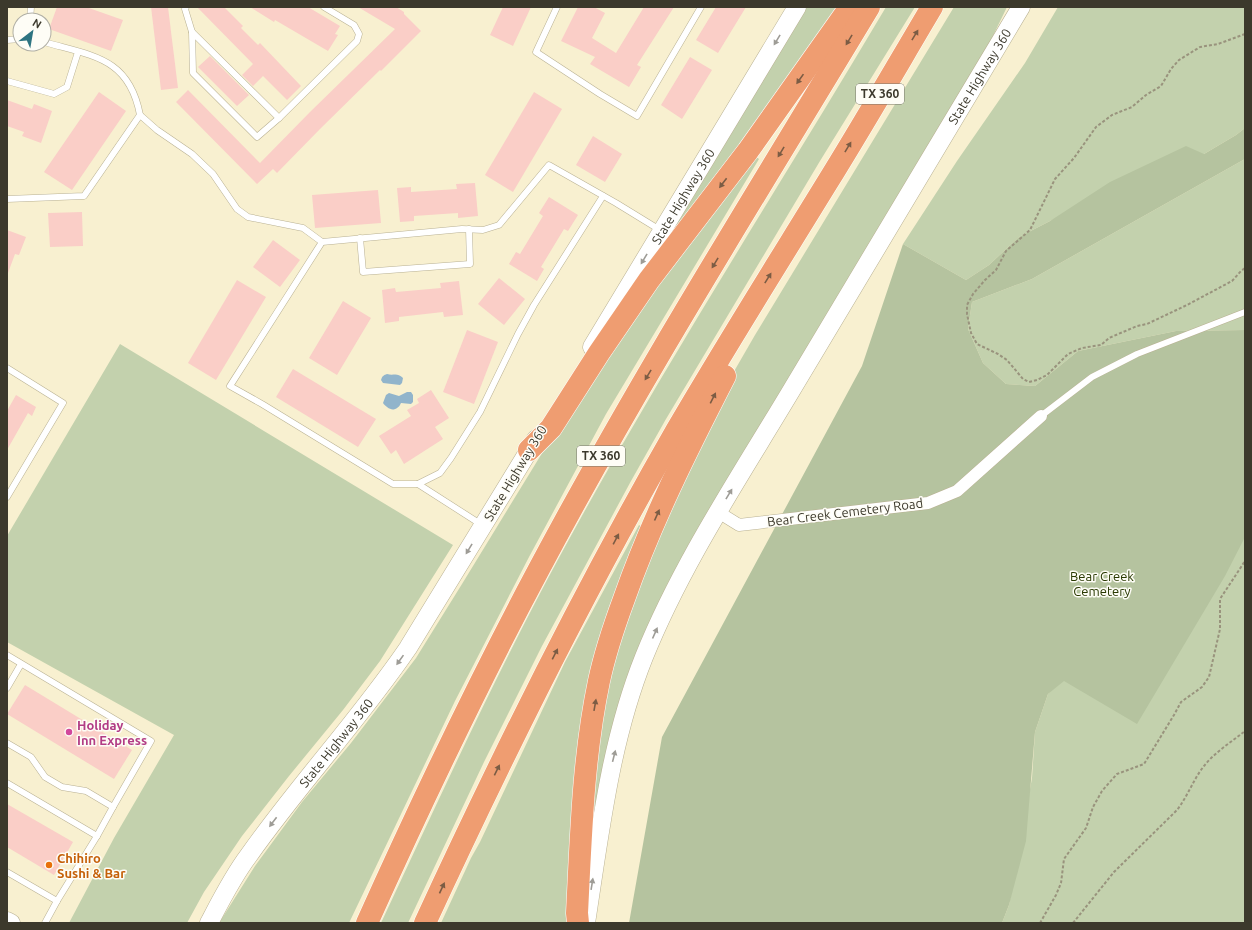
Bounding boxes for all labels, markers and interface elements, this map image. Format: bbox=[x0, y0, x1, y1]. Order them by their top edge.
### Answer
north arrow bbox=[12, 12, 52, 52]
text: N bbox=[31, 16, 44, 31]
street label: State Highway 360 bbox=[945, 26, 1013, 127]
one-way arrow bbox=[911, 30, 918, 41]
one-way arrow bbox=[845, 34, 852, 46]
one-way arrow bbox=[773, 35, 781, 45]
one-way arrow bbox=[796, 74, 804, 84]
road number: TX 360 bbox=[856, 84, 904, 104]
one-way arrow bbox=[845, 141, 852, 153]
street label: State Highway 360 bbox=[649, 146, 717, 247]
one-way arrow bbox=[778, 146, 785, 158]
one-way arrow bbox=[719, 178, 727, 189]
one-way arrow bbox=[641, 253, 648, 265]
one-way arrow bbox=[711, 257, 718, 269]
one-way arrow bbox=[764, 273, 772, 283]
one-way arrow bbox=[644, 370, 652, 380]
one-way arrow bbox=[710, 392, 717, 404]
street label: State Highway 360 bbox=[481, 423, 549, 523]
road number: TX 360 bbox=[577, 446, 625, 466]
one-way arrow bbox=[725, 489, 733, 499]
street label: Bear Creek Cemetery Road bbox=[766, 495, 924, 529]
one-way arrow bbox=[654, 510, 660, 521]
one-way arrow bbox=[613, 533, 620, 545]
one-way arrow bbox=[465, 543, 472, 555]
park label: Bear Creek Cemetery bbox=[1070, 569, 1134, 598]
one-way arrow bbox=[652, 627, 658, 639]
one-way arrow bbox=[552, 648, 559, 660]
one-way arrow bbox=[396, 654, 404, 665]
street label: State Highway 360 bbox=[296, 696, 376, 790]
one-way arrow bbox=[592, 699, 598, 711]
place label: Holiday Inn Express bbox=[77, 718, 147, 747]
marker: Holiday Inn Express bbox=[64, 727, 74, 737]
one-way arrow bbox=[611, 750, 617, 762]
one-way arrow bbox=[494, 764, 500, 776]
one-way arrow bbox=[269, 816, 278, 827]
place label: Chihiro Sushi & Bar bbox=[57, 851, 126, 880]
marker: Chihiro Sushi & Bar bbox=[44, 860, 54, 870]
one-way arrow bbox=[589, 878, 595, 891]
one-way arrow bbox=[439, 881, 445, 893]

